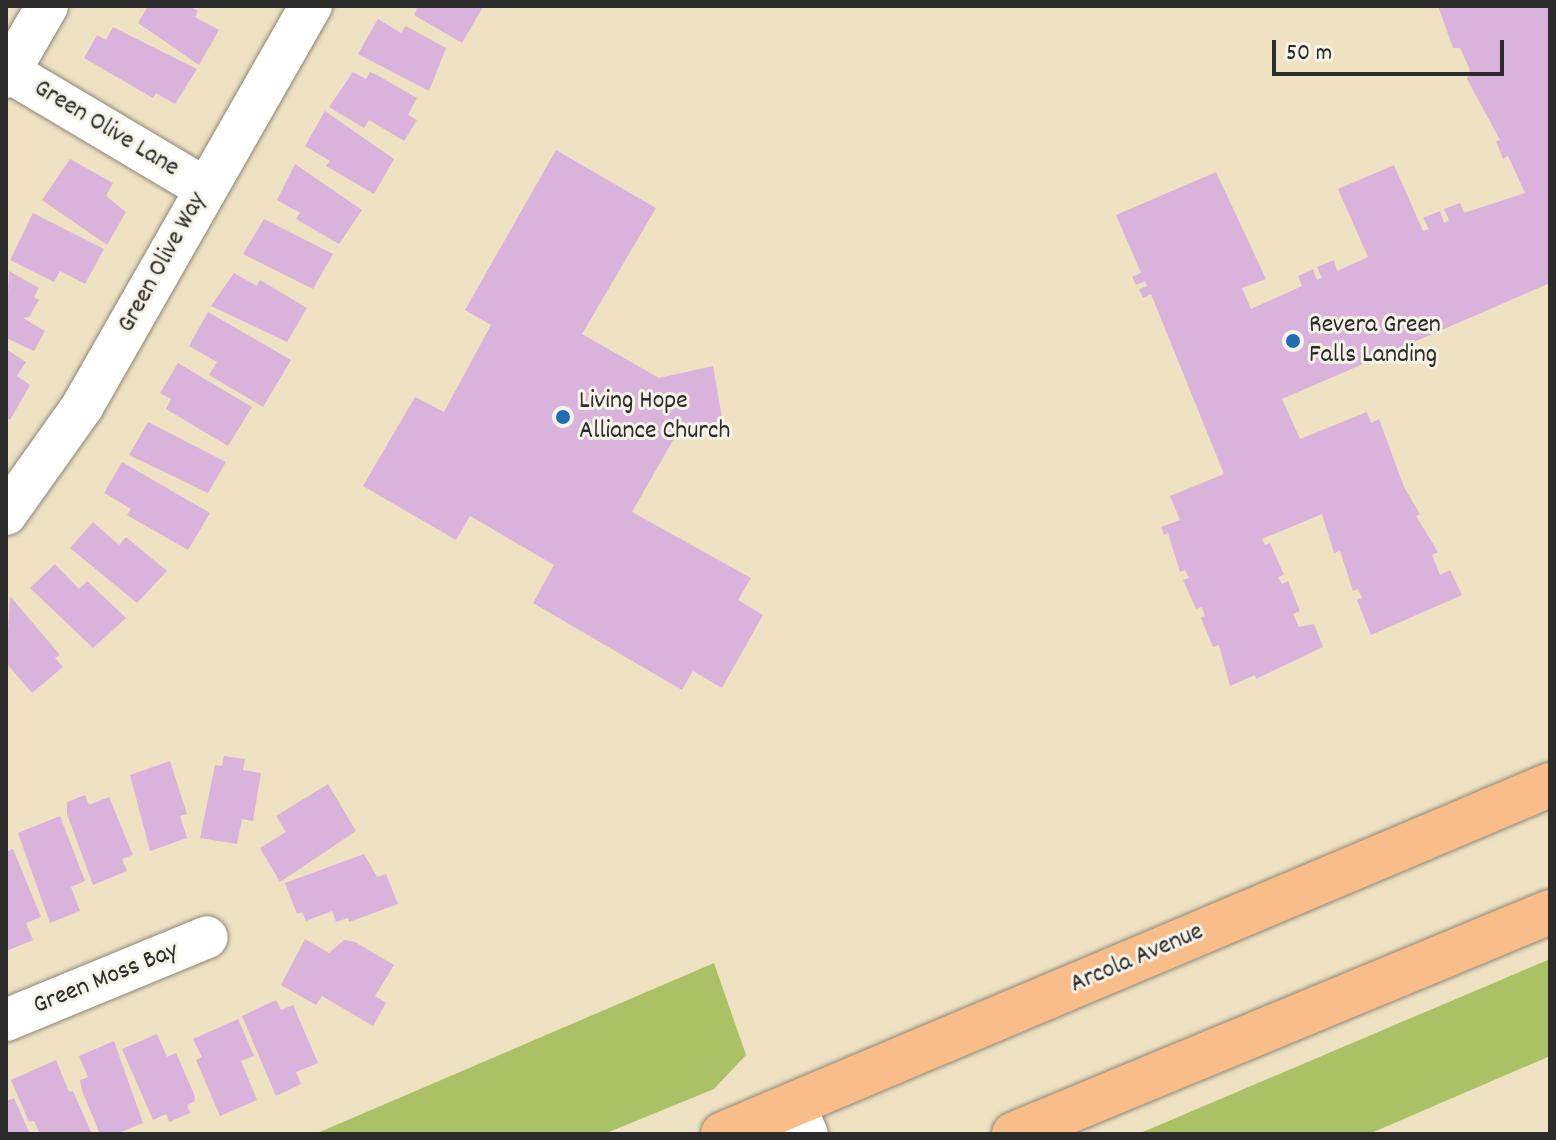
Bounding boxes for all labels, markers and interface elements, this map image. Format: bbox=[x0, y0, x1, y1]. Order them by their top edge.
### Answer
scale bar bbox=[1276, 24, 1508, 74]
text: 50 m bbox=[1286, 37, 1332, 71]
street label: Green Olive Lane bbox=[28, 73, 184, 185]
street label: Green Olive Way bbox=[112, 187, 214, 339]
place label: Revera Green Falls Landing bbox=[1309, 310, 1441, 372]
marker: Revera Green Falls Landing bbox=[1284, 332, 1302, 350]
place label: Living Hope Alliance Church bbox=[579, 386, 730, 448]
marker: Living Hope Alliance Church bbox=[554, 408, 572, 426]
street label: Arcola Avenue bbox=[1066, 917, 1208, 1001]
street label: Green Moss Bay bbox=[29, 936, 183, 1022]

